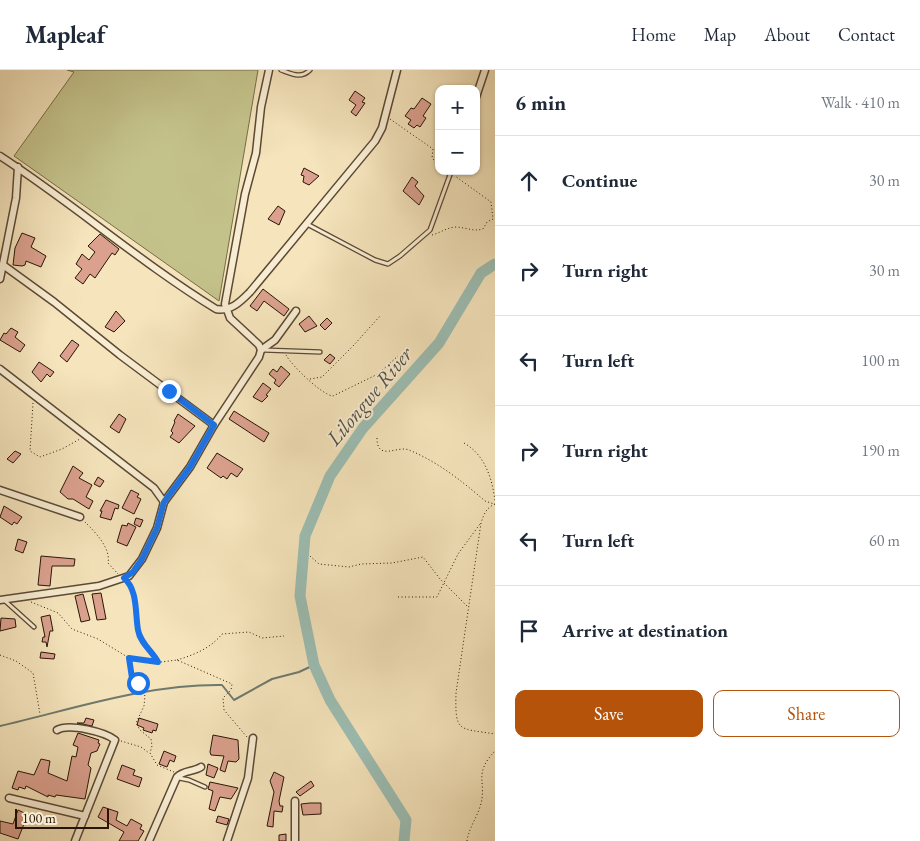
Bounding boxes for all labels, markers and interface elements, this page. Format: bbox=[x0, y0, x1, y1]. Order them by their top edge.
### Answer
text: Mapleaf bbox=[25, 19, 106, 50]
text: Home bbox=[631, 23, 676, 46]
text: Map bbox=[704, 23, 736, 46]
text: About bbox=[764, 23, 810, 46]
text: Contact bbox=[838, 23, 895, 46]
map controls bbox=[435, 85, 480, 175]
button: + bbox=[435, 85, 480, 130]
text: 6 min bbox=[515, 89, 566, 116]
text: Walk · 410 m bbox=[821, 92, 900, 113]
button: − bbox=[435, 130, 480, 175]
icon: ahead bbox=[515, 167, 543, 195]
text: Continue bbox=[562, 168, 637, 193]
text: 30 m bbox=[869, 170, 900, 191]
icon: right bbox=[515, 257, 543, 285]
text: Turn right bbox=[562, 258, 648, 283]
text: 30 m bbox=[869, 260, 900, 281]
water label: Lilongwe River bbox=[319, 340, 419, 452]
icon: left bbox=[515, 347, 543, 375]
text: Turn left bbox=[562, 348, 634, 373]
text: 100 m bbox=[861, 350, 900, 371]
route end bbox=[158, 380, 181, 403]
icon: right bbox=[515, 437, 543, 465]
text: Turn right bbox=[562, 438, 648, 463]
text: 190 m bbox=[861, 440, 900, 461]
icon: left bbox=[515, 527, 543, 555]
text: Turn left bbox=[562, 528, 634, 553]
text: 60 m bbox=[869, 530, 900, 551]
icon: arrive bbox=[515, 617, 543, 645]
text: Arrive at destination bbox=[562, 618, 728, 643]
route start bbox=[127, 672, 150, 695]
button: Save bbox=[515, 690, 703, 737]
button: Share bbox=[713, 690, 900, 737]
scale bar bbox=[15, 806, 109, 829]
text: 100 m bbox=[22, 809, 56, 827]

